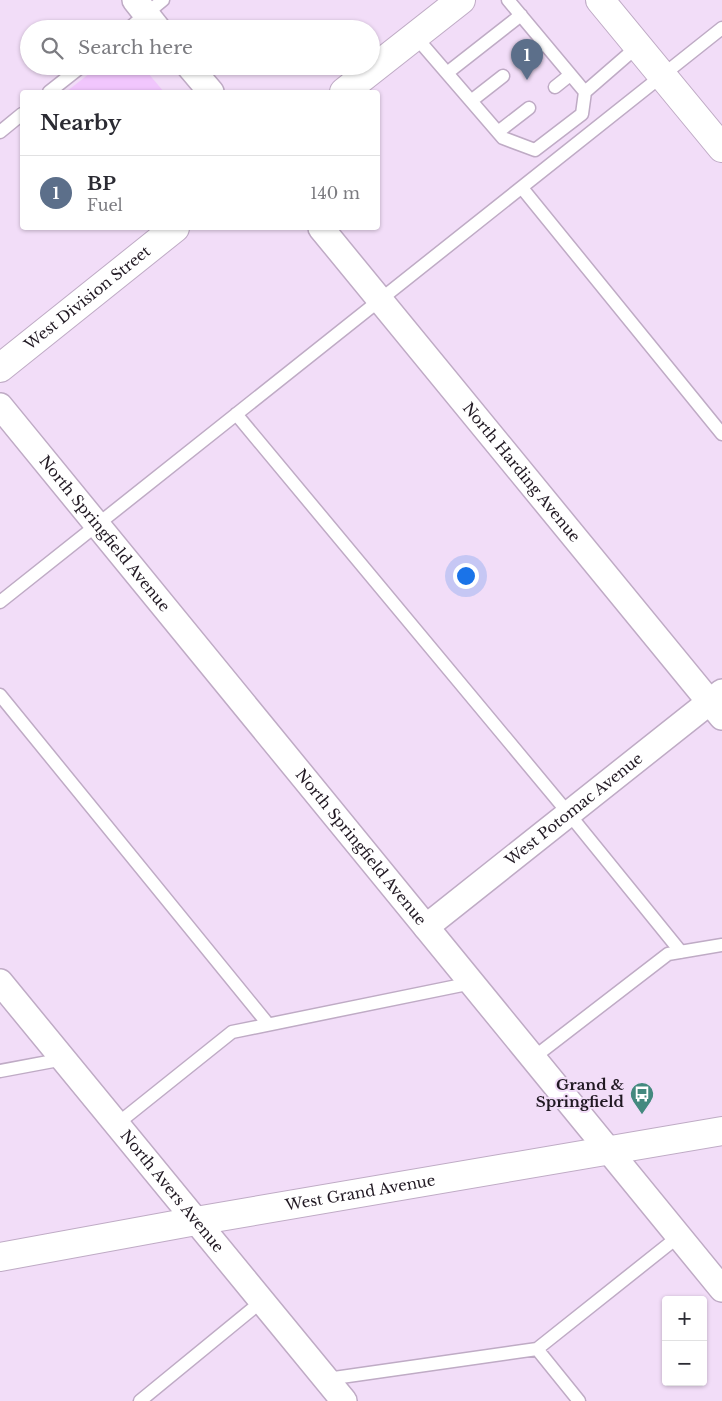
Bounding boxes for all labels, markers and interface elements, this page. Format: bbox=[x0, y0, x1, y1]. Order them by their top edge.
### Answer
search box bbox=[20, 20, 380, 75]
icon: search bbox=[38, 34, 66, 62]
text: Search here bbox=[78, 36, 193, 59]
pin: 1 bbox=[511, 39, 543, 80]
text: Nearby bbox=[40, 110, 121, 136]
text: BP bbox=[87, 172, 116, 195]
text: 1 bbox=[53, 183, 59, 203]
text: 140 m bbox=[310, 183, 360, 203]
text: Fuel bbox=[87, 195, 123, 215]
street label: West Division Street bbox=[19, 241, 154, 354]
street label: North Harding Avenue bbox=[459, 398, 585, 546]
street label: North Springfield Avenue bbox=[35, 452, 174, 615]
your location bbox=[453, 563, 479, 589]
street label: West Potomac Avenue bbox=[500, 749, 646, 870]
street label: North Springfield Avenue bbox=[292, 765, 431, 929]
place label: Grand & Springfield bbox=[536, 1075, 625, 1111]
bus stop icon: Grand & Springfield bbox=[629, 1081, 655, 1115]
street label: North Avers Avenue bbox=[117, 1126, 228, 1256]
street label: West Grand Avenue bbox=[283, 1170, 437, 1215]
map controls bbox=[662, 1296, 707, 1386]
button: + bbox=[662, 1296, 707, 1341]
button: − bbox=[662, 1341, 707, 1386]

